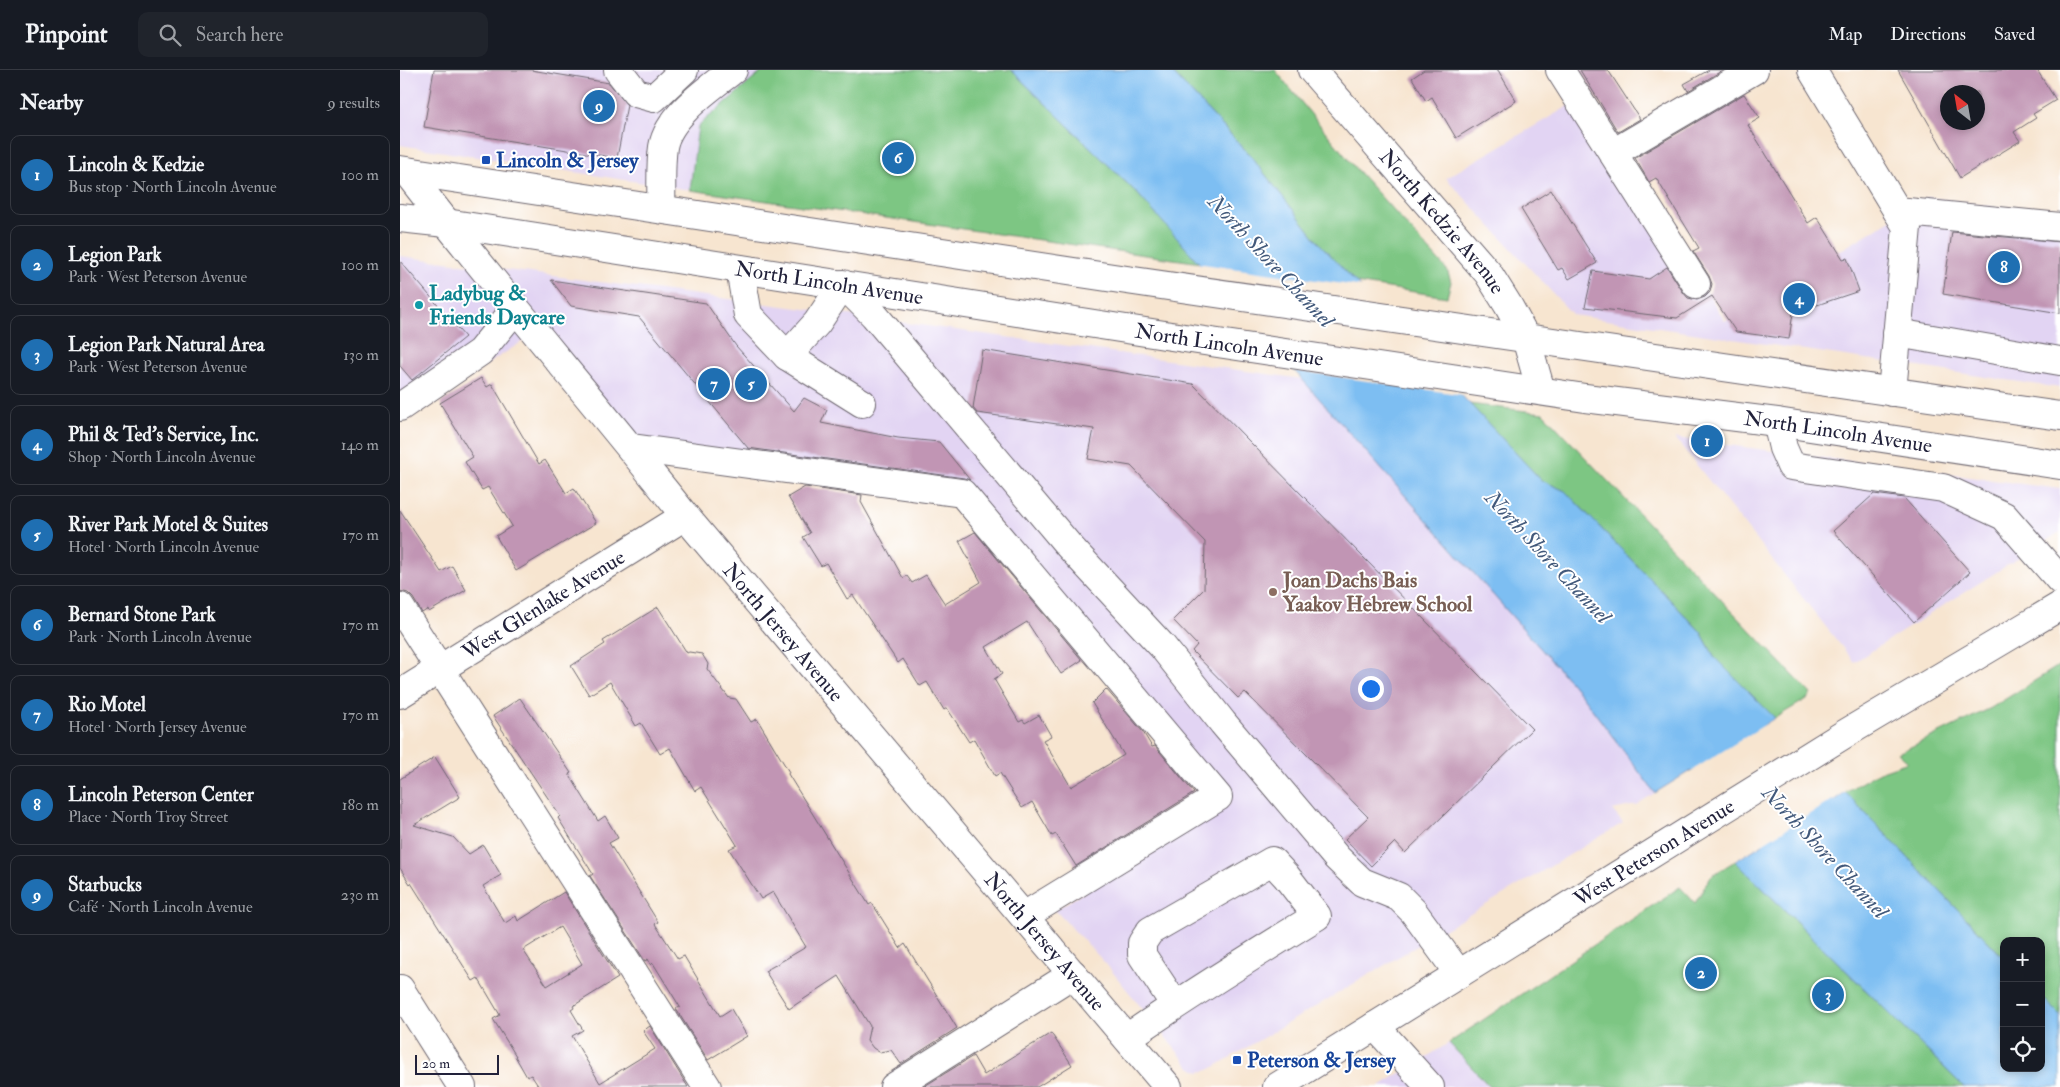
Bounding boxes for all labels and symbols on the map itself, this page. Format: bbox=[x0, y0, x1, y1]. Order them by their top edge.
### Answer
north arrow bbox=[1940, 85, 1985, 130]
pin: 9 bbox=[583, 87, 615, 125]
pin: 6 bbox=[882, 139, 914, 177]
street label: North Kedzie Avenue bbox=[1373, 144, 1511, 299]
place label: Lincoln & Jersey bbox=[496, 147, 639, 174]
marker: Lincoln & Jersey bbox=[480, 154, 492, 166]
water label: North Shore Channel bbox=[1201, 188, 1341, 335]
pin: 8 bbox=[1988, 248, 2020, 286]
street label: North Lincoln Avenue bbox=[733, 255, 925, 311]
place label: Ladybug & Friends Daycare bbox=[429, 280, 565, 331]
pin: 4 bbox=[1783, 280, 1815, 318]
marker: Ladybug & Friends Daycare bbox=[413, 299, 425, 311]
street label: North Lincoln Avenue bbox=[1133, 317, 1325, 372]
pin: 7 bbox=[698, 365, 730, 403]
pin: 5 bbox=[735, 365, 767, 403]
street label: North Lincoln Avenue bbox=[1742, 404, 1934, 459]
pin: 1 bbox=[1691, 422, 1723, 460]
water label: North Shore Channel bbox=[1478, 484, 1618, 631]
street label: West Glenlake Avenue bbox=[456, 543, 630, 666]
street label: North Jersey Avenue bbox=[717, 557, 850, 707]
place label: Joan Dachs Bais Yaakov Hebrew School bbox=[1282, 567, 1473, 618]
marker: Joan Dachs Bais Yaakov Hebrew School bbox=[1267, 586, 1279, 598]
your location bbox=[1358, 676, 1384, 702]
water label: North Shore Channel bbox=[1755, 779, 1895, 926]
street label: West Peterson Avenue bbox=[1568, 792, 1740, 913]
street label: North Jersey Avenue bbox=[978, 866, 1111, 1017]
pin: 2 bbox=[1685, 954, 1717, 992]
pin: 3 bbox=[1812, 976, 1844, 1014]
place label: Peterson & Jersey bbox=[1247, 1047, 1396, 1074]
scale bar bbox=[415, 1052, 499, 1075]
marker: Peterson & Jersey bbox=[1231, 1054, 1243, 1066]

